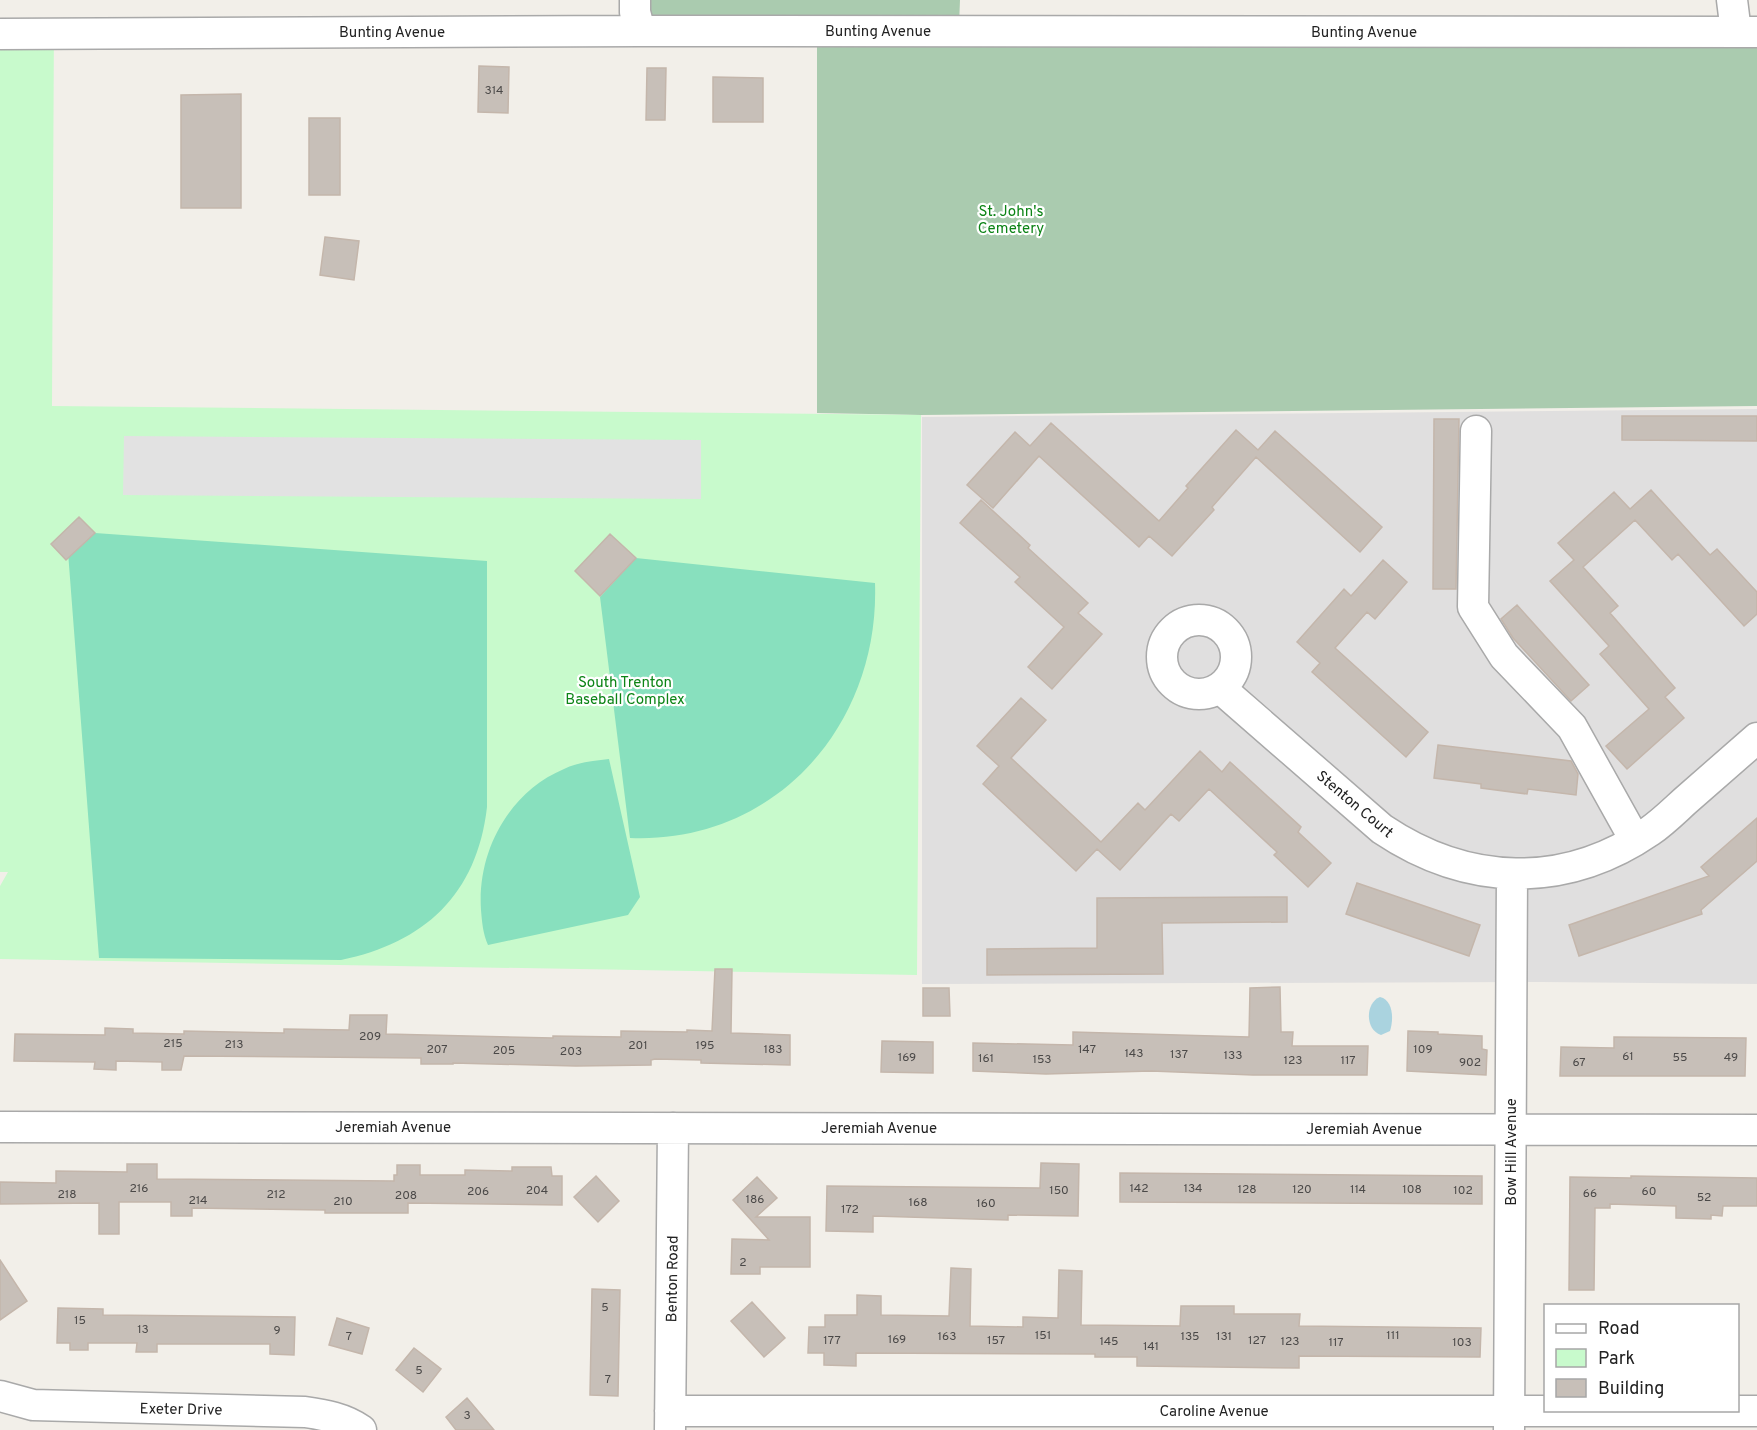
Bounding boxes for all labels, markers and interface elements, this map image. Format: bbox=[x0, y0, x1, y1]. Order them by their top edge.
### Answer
street label: Bunting Avenue bbox=[825, 23, 931, 42]
street label: Bunting Avenue bbox=[339, 24, 445, 43]
street label: Bunting Avenue bbox=[1311, 24, 1417, 43]
house number: 314 bbox=[485, 83, 503, 99]
park label: St. John's Cemetery bbox=[978, 203, 1044, 239]
park label: South Trenton Baseball Complex bbox=[565, 674, 685, 710]
street label: Stenton Court bbox=[1312, 767, 1397, 843]
house number: 209 bbox=[359, 1029, 381, 1045]
house number: 215 bbox=[163, 1036, 183, 1052]
house number: 213 bbox=[224, 1037, 244, 1053]
house number: 201 bbox=[628, 1038, 648, 1054]
house number: 195 bbox=[695, 1038, 715, 1054]
house number: 207 bbox=[427, 1042, 447, 1058]
house number: 183 bbox=[763, 1042, 783, 1058]
house number: 147 bbox=[1078, 1042, 1096, 1058]
house number: 109 bbox=[1413, 1042, 1433, 1058]
house number: 205 bbox=[493, 1043, 515, 1059]
house number: 203 bbox=[560, 1044, 582, 1060]
house number: 143 bbox=[1125, 1046, 1143, 1062]
house number: 137 bbox=[1170, 1047, 1188, 1063]
house number: 133 bbox=[1224, 1048, 1242, 1064]
house number: 61 bbox=[1622, 1049, 1634, 1065]
house number: 169 bbox=[898, 1050, 916, 1066]
house number: 55 bbox=[1673, 1050, 1687, 1066]
house number: 49 bbox=[1724, 1050, 1738, 1066]
house number: 161 bbox=[978, 1051, 994, 1067]
house number: 153 bbox=[1032, 1052, 1052, 1068]
house number: 123 bbox=[1283, 1053, 1303, 1069]
house number: 117 bbox=[1340, 1053, 1356, 1069]
house number: 902 bbox=[1459, 1055, 1481, 1071]
house number: 67 bbox=[1572, 1055, 1586, 1071]
street label: Bow Hill Avenue bbox=[1503, 1098, 1522, 1206]
street label: Jeremiah Avenue bbox=[335, 1119, 451, 1138]
street label: Jeremiah Avenue bbox=[821, 1120, 937, 1139]
street label: Jeremiah Avenue bbox=[1306, 1121, 1422, 1140]
house number: 216 bbox=[130, 1181, 148, 1197]
house number: 142 bbox=[1129, 1181, 1149, 1197]
house number: 134 bbox=[1183, 1181, 1203, 1197]
house number: 128 bbox=[1237, 1182, 1257, 1198]
house number: 120 bbox=[1292, 1182, 1312, 1198]
house number: 114 bbox=[1350, 1182, 1366, 1198]
house number: 108 bbox=[1402, 1182, 1422, 1198]
house number: 204 bbox=[526, 1183, 548, 1199]
house number: 150 bbox=[1049, 1183, 1069, 1199]
house number: 102 bbox=[1453, 1183, 1473, 1199]
house number: 206 bbox=[467, 1184, 489, 1200]
house number: 60 bbox=[1642, 1184, 1656, 1200]
house number: 66 bbox=[1583, 1186, 1597, 1202]
house number: 218 bbox=[57, 1187, 77, 1203]
house number: 212 bbox=[266, 1187, 286, 1203]
house number: 208 bbox=[395, 1188, 417, 1204]
house number: 52 bbox=[1697, 1190, 1711, 1206]
house number: 186 bbox=[746, 1192, 764, 1208]
house number: 214 bbox=[188, 1193, 208, 1209]
house number: 210 bbox=[333, 1194, 353, 1210]
house number: 168 bbox=[909, 1195, 927, 1211]
house number: 160 bbox=[976, 1196, 996, 1212]
house number: 172 bbox=[841, 1202, 859, 1218]
street label: Benton Road bbox=[663, 1235, 684, 1323]
house number: 2 bbox=[739, 1255, 747, 1271]
house number: 5 bbox=[601, 1300, 609, 1316]
legend bbox=[1544, 1304, 1739, 1412]
house number: 15 bbox=[74, 1313, 86, 1329]
text: Road bbox=[1598, 1318, 1640, 1341]
house number: 13 bbox=[137, 1322, 149, 1338]
house number: 9 bbox=[273, 1323, 281, 1339]
house number: 151 bbox=[1035, 1328, 1051, 1344]
house number: 111 bbox=[1386, 1328, 1400, 1344]
house number: 7 bbox=[346, 1329, 352, 1345]
house number: 163 bbox=[938, 1329, 956, 1345]
house number: 135 bbox=[1180, 1329, 1200, 1345]
house number: 131 bbox=[1216, 1329, 1232, 1345]
house number: 169 bbox=[888, 1332, 906, 1348]
house number: 177 bbox=[823, 1333, 841, 1349]
house number: 157 bbox=[987, 1333, 1005, 1349]
house number: 127 bbox=[1248, 1333, 1266, 1349]
house number: 145 bbox=[1099, 1334, 1119, 1350]
house number: 123 bbox=[1280, 1334, 1300, 1350]
house number: 117 bbox=[1328, 1335, 1344, 1351]
house number: 103 bbox=[1452, 1335, 1472, 1351]
house number: 141 bbox=[1143, 1339, 1159, 1355]
text: Park bbox=[1598, 1348, 1635, 1371]
house number: 5 bbox=[415, 1363, 423, 1379]
house number: 7 bbox=[605, 1372, 611, 1388]
text: Building bbox=[1598, 1378, 1664, 1401]
street label: Exeter Drive bbox=[139, 1400, 223, 1421]
street label: Caroline Avenue bbox=[1159, 1403, 1269, 1422]
house number: 3 bbox=[463, 1408, 471, 1424]

